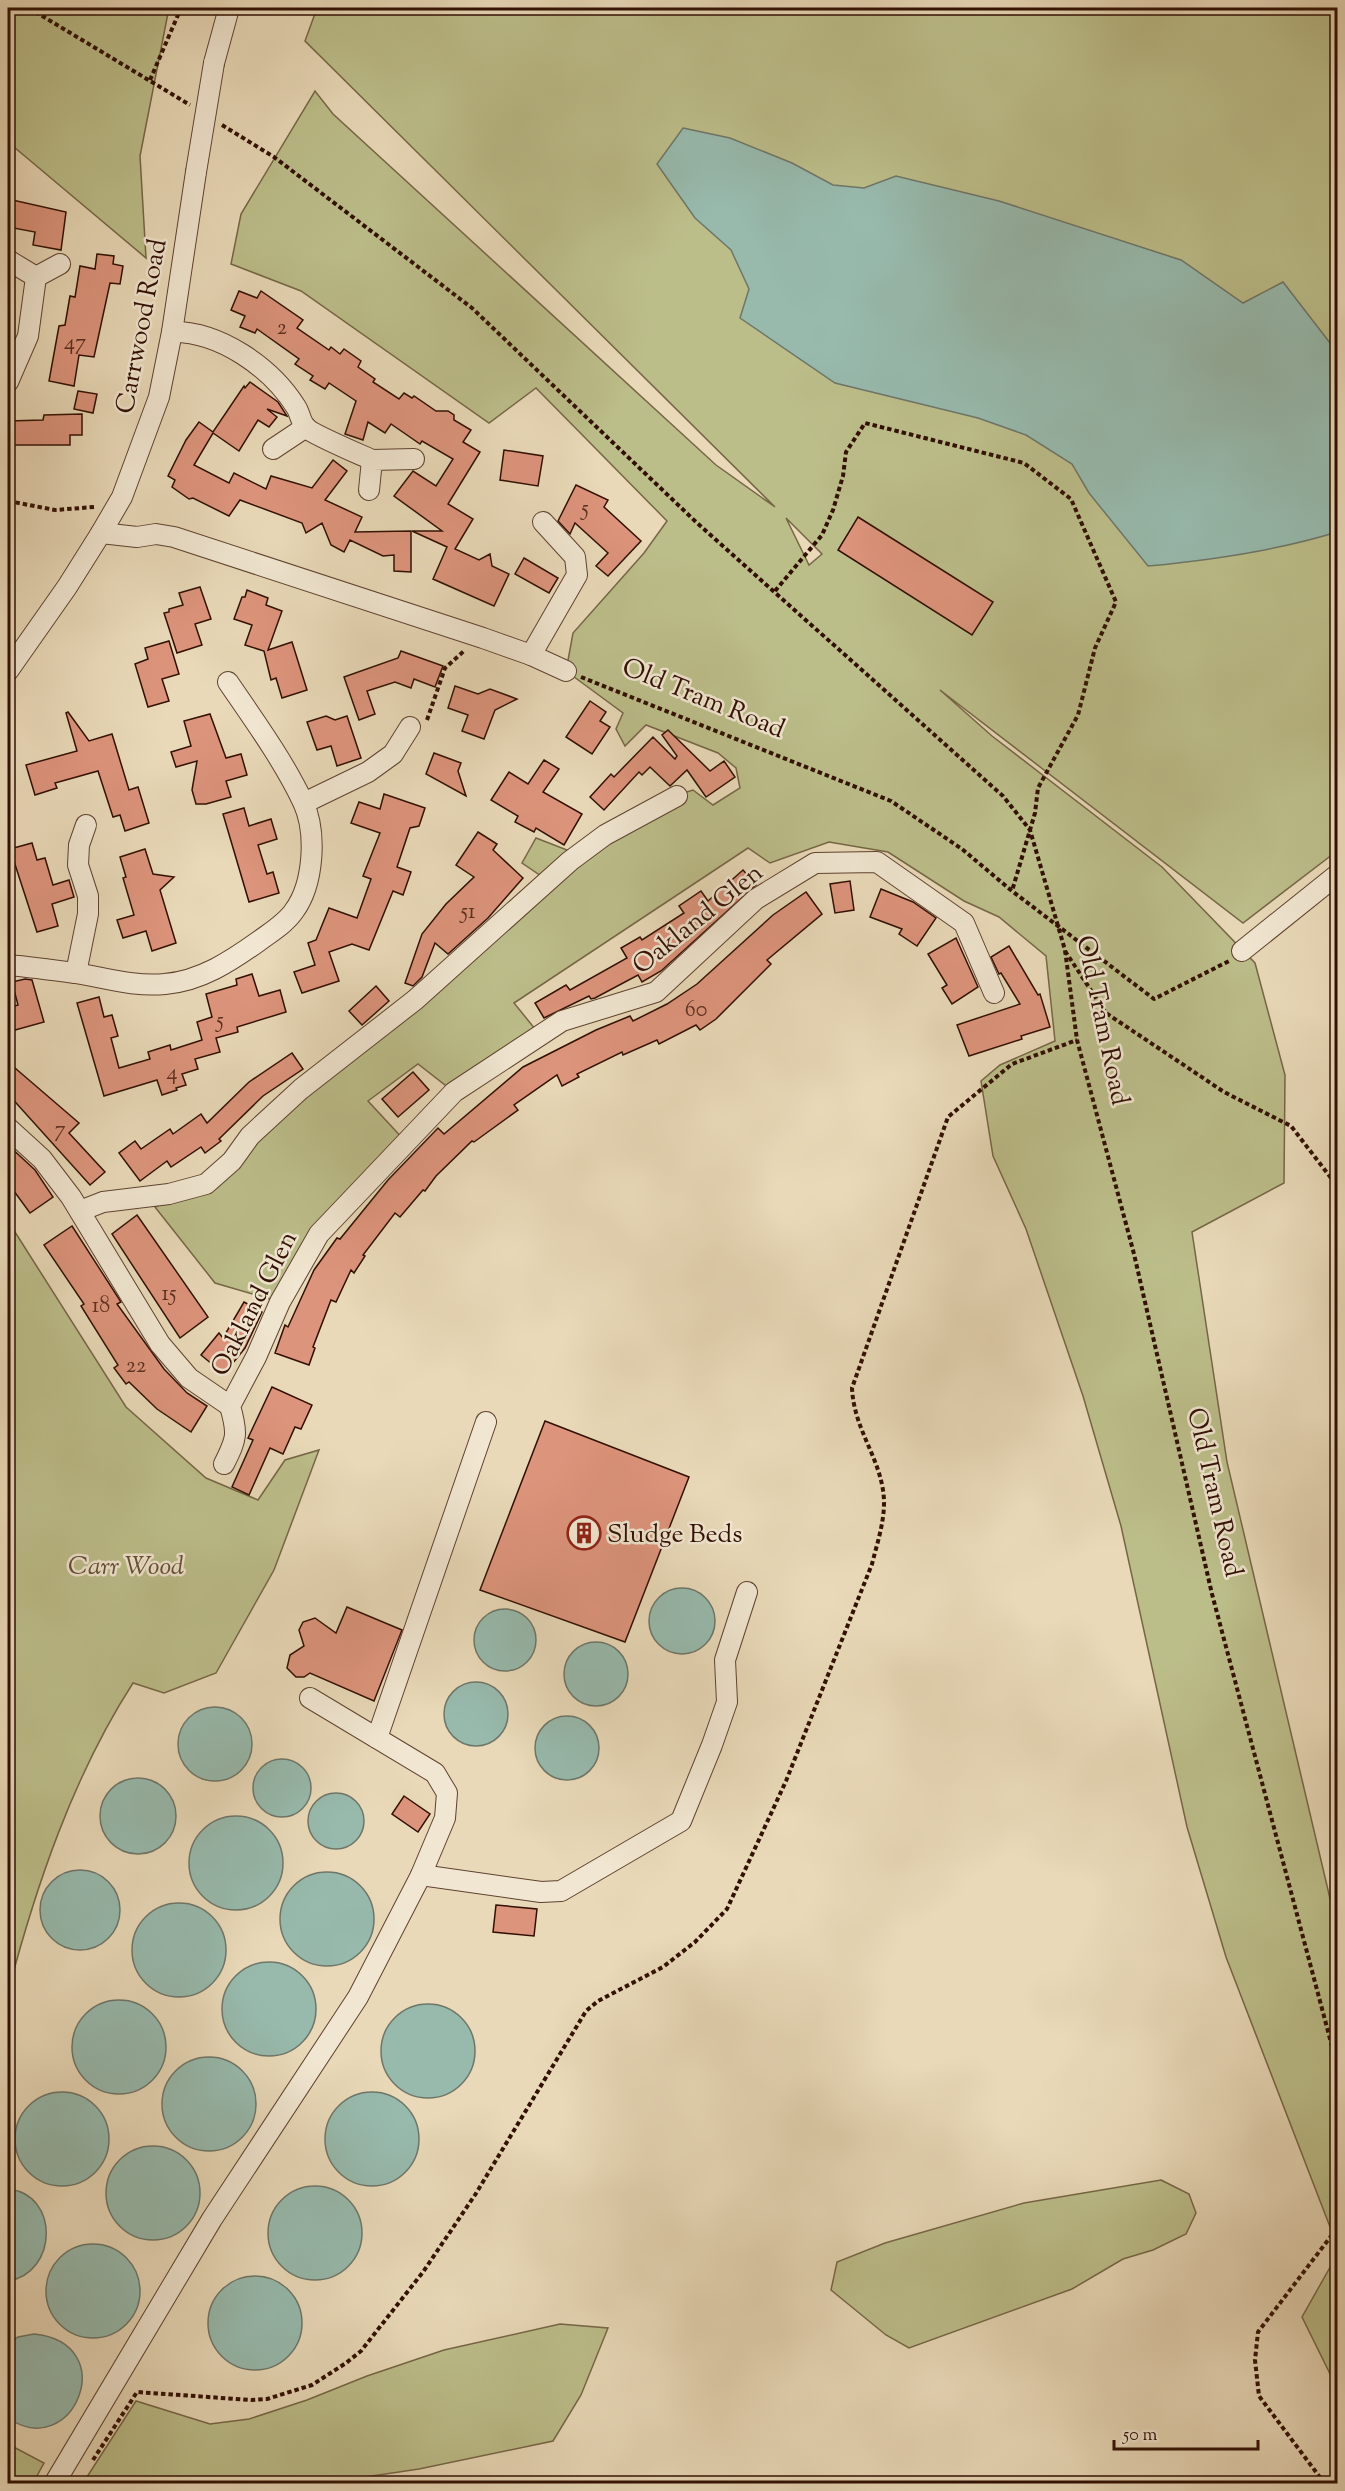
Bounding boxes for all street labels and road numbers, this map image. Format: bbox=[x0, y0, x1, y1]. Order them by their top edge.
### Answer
street label: Carrwood Road bbox=[107, 236, 178, 417]
street label: Old Tram Road bbox=[616, 650, 790, 749]
street label: Oakland Glen bbox=[625, 856, 772, 984]
street label: Old Tram Road bbox=[1066, 932, 1138, 1109]
street label: Oakland Glen bbox=[203, 1225, 308, 1383]
street label: Old Tram Road bbox=[1176, 1404, 1251, 1581]

